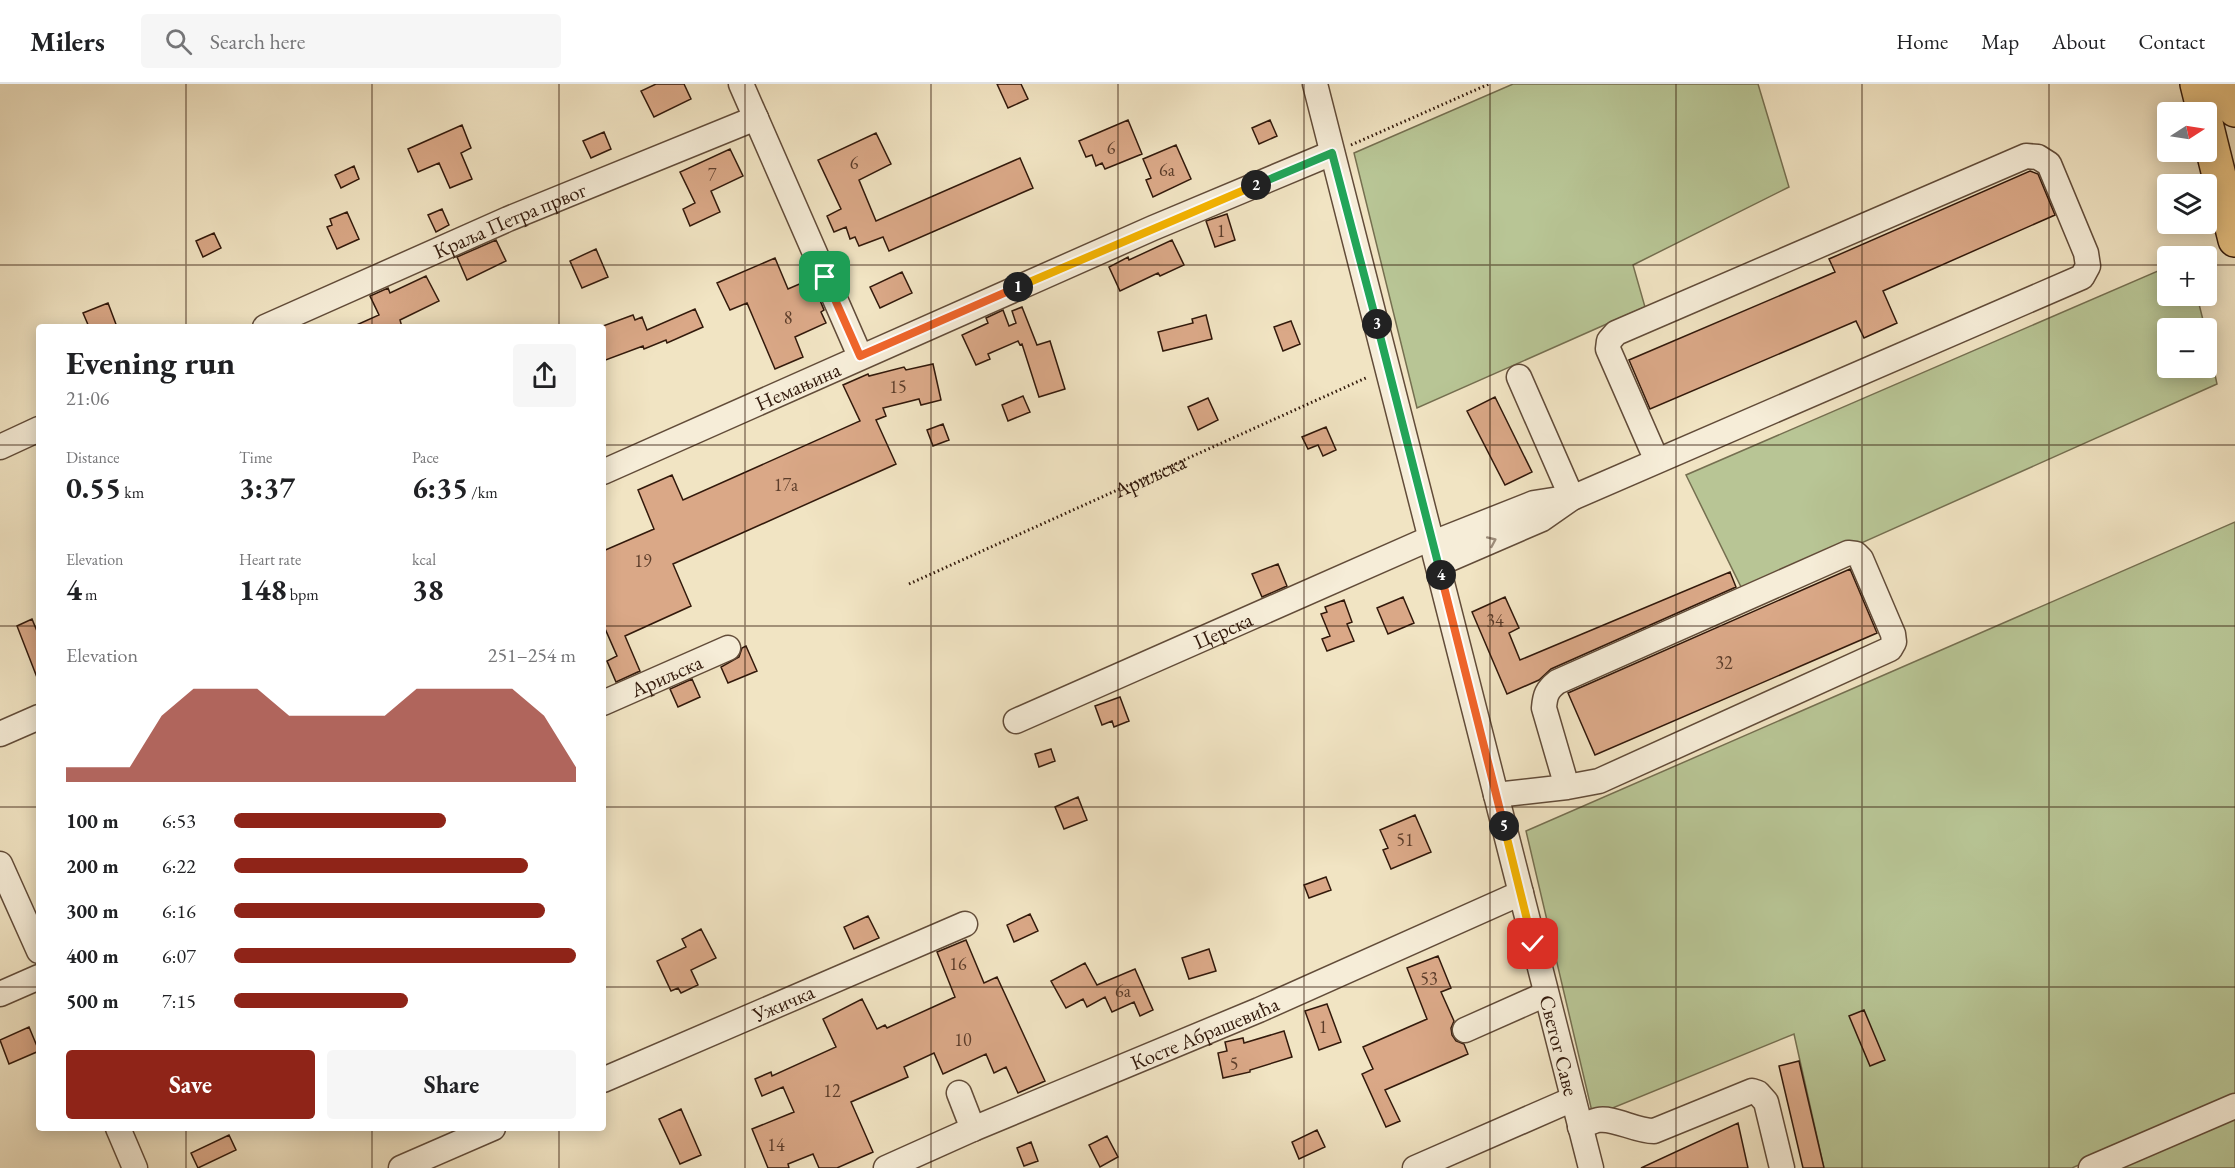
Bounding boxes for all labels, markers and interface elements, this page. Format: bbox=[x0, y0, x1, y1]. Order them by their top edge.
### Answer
search box bbox=[141, 14, 561, 68]
text: Milers bbox=[30, 23, 105, 59]
icon: search bbox=[162, 25, 195, 58]
text: Search here bbox=[210, 27, 305, 56]
text: Home bbox=[1896, 28, 1948, 55]
text: Map bbox=[1981, 28, 2019, 55]
text: About bbox=[2052, 28, 2105, 55]
text: Contact bbox=[2138, 28, 2205, 55]
north arrow bbox=[2157, 102, 2217, 162]
map controls bbox=[2157, 102, 2217, 378]
house number: 6 bbox=[1107, 136, 1116, 159]
house number: 6 bbox=[850, 151, 859, 174]
house number: 6a bbox=[1159, 158, 1176, 181]
house number: 7 bbox=[708, 163, 717, 186]
pin: 2 bbox=[1241, 170, 1271, 200]
text: 2 bbox=[1252, 174, 1260, 195]
button: layers bbox=[2157, 174, 2217, 234]
street label: Краља Петра првог bbox=[429, 175, 590, 264]
house number: 1 bbox=[1217, 219, 1225, 242]
button: + bbox=[2157, 246, 2217, 306]
pin bbox=[799, 251, 850, 302]
icon: arrive bbox=[808, 260, 841, 293]
pin: 1 bbox=[1003, 272, 1033, 302]
text: 1 bbox=[1014, 276, 1022, 297]
house number: 8 bbox=[784, 306, 792, 329]
pin: 3 bbox=[1362, 309, 1392, 339]
text: 3 bbox=[1373, 313, 1381, 334]
button: − bbox=[2157, 318, 2217, 378]
text: Evening run bbox=[66, 341, 235, 384]
button: share bbox=[513, 344, 576, 407]
street label: Немањина bbox=[751, 355, 845, 416]
house number: 15 bbox=[889, 375, 907, 398]
text: 21:06 bbox=[66, 385, 109, 411]
text: Distance bbox=[66, 447, 119, 468]
text: Time bbox=[239, 447, 272, 468]
text: Pace bbox=[412, 447, 439, 468]
street label: Ариљска bbox=[1109, 447, 1190, 504]
text: 0.55 bbox=[66, 468, 121, 507]
text: 3:37 bbox=[239, 468, 295, 507]
text: 6:35 bbox=[412, 468, 468, 507]
house number: 17a bbox=[774, 473, 799, 496]
text: km bbox=[121, 482, 144, 503]
text: /km bbox=[468, 482, 498, 503]
one-way arrow bbox=[1485, 536, 1496, 548]
text: Elevation bbox=[66, 549, 124, 570]
text: Heart rate bbox=[239, 549, 301, 570]
text: kcal bbox=[412, 549, 436, 570]
house number: 19 bbox=[634, 549, 652, 572]
pin: 4 bbox=[1426, 560, 1456, 590]
text: 4 bbox=[1437, 564, 1445, 585]
text: 4 bbox=[66, 570, 82, 609]
text: 148 bbox=[239, 570, 287, 609]
text: 38 bbox=[412, 570, 444, 609]
text: m bbox=[82, 584, 98, 605]
text: bpm bbox=[287, 584, 319, 605]
street label: Церска bbox=[1189, 605, 1257, 655]
house number: 34 bbox=[1486, 609, 1504, 632]
text: Elevation bbox=[66, 642, 138, 668]
text: 251–254 m bbox=[488, 642, 576, 668]
street label: Ариљска bbox=[625, 647, 707, 703]
house number: 32 bbox=[1715, 651, 1733, 674]
text: 100 m bbox=[66, 808, 119, 834]
text: 6:53 bbox=[162, 808, 196, 834]
pin: 5 bbox=[1489, 811, 1519, 841]
text: 5 bbox=[1500, 815, 1508, 836]
house number: 51 bbox=[1396, 828, 1414, 851]
text: 200 m bbox=[66, 853, 119, 879]
text: 6:22 bbox=[162, 853, 196, 879]
text: 300 m bbox=[66, 898, 119, 924]
text: 6:16 bbox=[162, 898, 196, 924]
pin bbox=[1507, 918, 1558, 969]
icon: check bbox=[1516, 927, 1549, 960]
text: 400 m bbox=[66, 943, 119, 969]
text: 6:07 bbox=[162, 943, 196, 969]
house number: 16 bbox=[949, 952, 967, 975]
house number: 53 bbox=[1420, 967, 1438, 990]
street label: Ужичка bbox=[747, 977, 819, 1028]
house number: 6a bbox=[1115, 979, 1132, 1002]
text: 500 m bbox=[66, 988, 119, 1014]
text: 7:15 bbox=[162, 988, 196, 1014]
street label: Косте Абрашевића bbox=[1126, 989, 1283, 1076]
street label: Светог Саве bbox=[1534, 992, 1586, 1099]
house number: 1 bbox=[1319, 1015, 1327, 1038]
house number: 10 bbox=[954, 1028, 972, 1051]
button: Save bbox=[66, 1050, 315, 1119]
button: Share bbox=[327, 1050, 576, 1119]
house number: 5 bbox=[1230, 1052, 1238, 1075]
house number: 12 bbox=[823, 1079, 841, 1102]
house number: 14 bbox=[767, 1133, 785, 1156]

